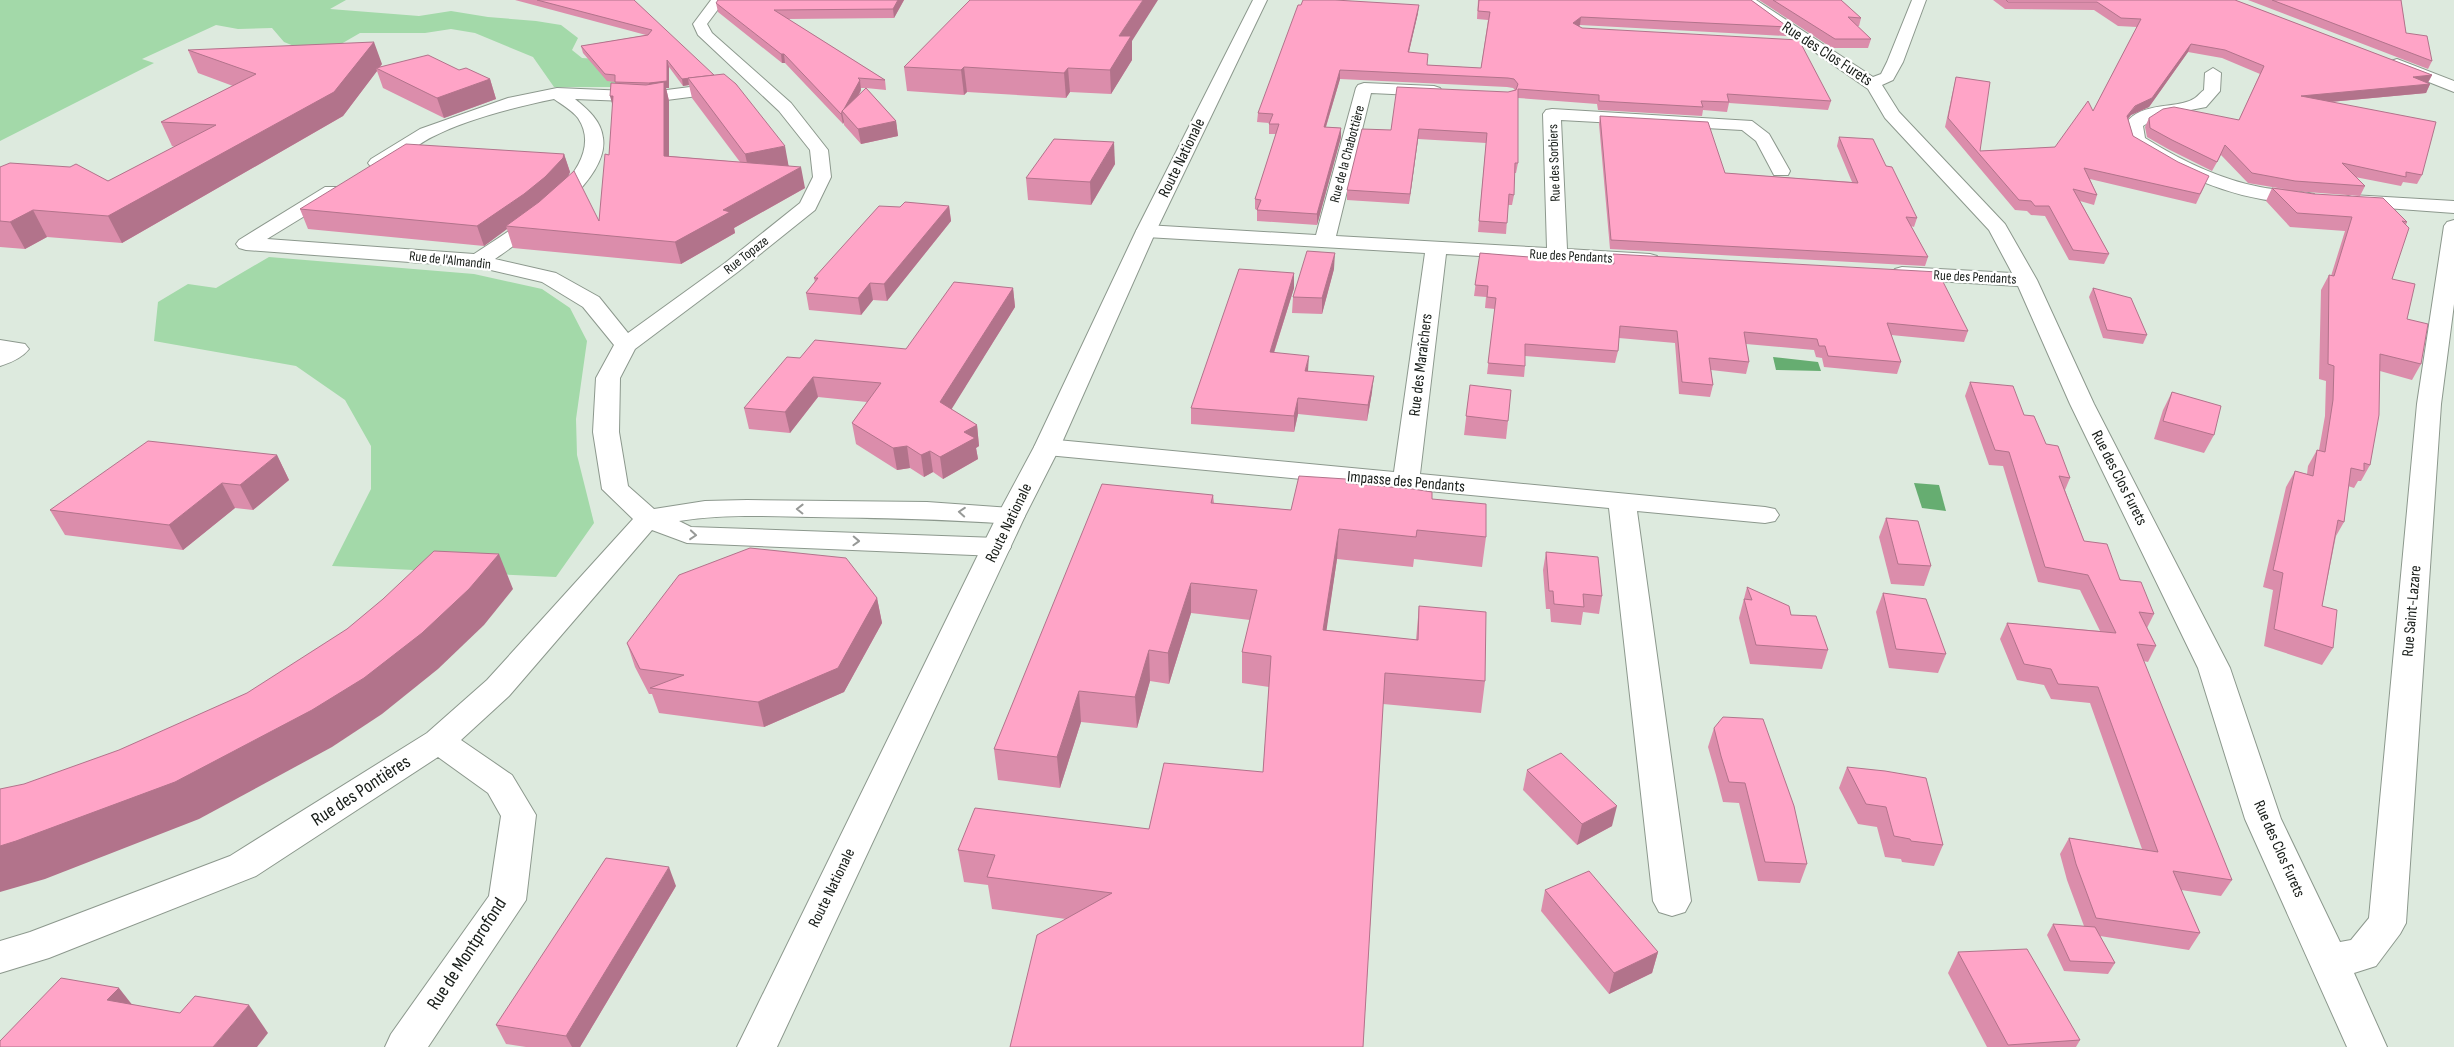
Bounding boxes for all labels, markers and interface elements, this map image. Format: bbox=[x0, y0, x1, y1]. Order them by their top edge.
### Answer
street label: Rue des Clos Furets bbox=[1778, 18, 1876, 90]
street label: Rue de la Chabottière bbox=[1326, 103, 1368, 205]
street label: Route Nationale bbox=[1155, 115, 1209, 201]
street label: Rue des Sorbiers bbox=[1544, 124, 1564, 202]
street label: Rue Topaze bbox=[720, 232, 772, 278]
street label: Rue des Pendants bbox=[1529, 245, 1613, 267]
street label: Rue de l'Almandin bbox=[408, 247, 492, 273]
street label: Rue des Pendants bbox=[1933, 266, 2017, 288]
street label: Rue des Maraîchers bbox=[1405, 312, 1437, 417]
street label: Rue des Clos Furets bbox=[2087, 427, 2151, 529]
street label: Impasse des Pendants bbox=[1346, 467, 1466, 497]
street label: Route Nationale bbox=[982, 480, 1036, 566]
one-way arrow bbox=[796, 503, 804, 514]
one-way arrow bbox=[958, 507, 966, 518]
one-way arrow bbox=[690, 530, 698, 541]
one-way arrow bbox=[852, 536, 860, 547]
street label: Rue Saint-Lazare bbox=[2399, 565, 2425, 657]
street label: Rue des Pontières bbox=[307, 750, 415, 832]
street label: Rue des Clos Furets bbox=[2249, 798, 2309, 901]
street label: Route Nationale bbox=[805, 845, 859, 931]
street label: Rue de Montprofond bbox=[422, 894, 512, 1014]

